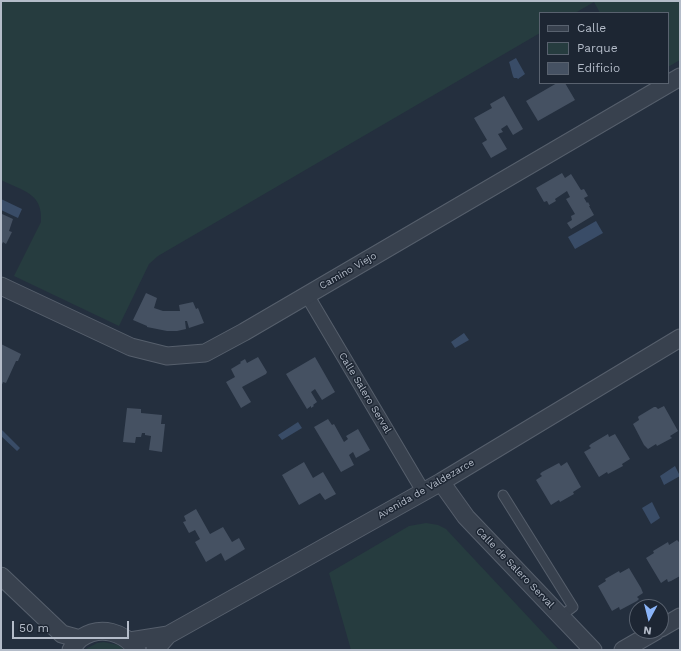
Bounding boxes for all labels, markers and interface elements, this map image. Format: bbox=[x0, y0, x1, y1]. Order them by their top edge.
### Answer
legend bbox=[539, 12, 669, 84]
text: Calle bbox=[577, 21, 606, 35]
text: Parque bbox=[577, 41, 618, 55]
text: Edificio bbox=[577, 61, 620, 75]
street label: Camino Viejo bbox=[317, 250, 379, 292]
street label: Calle Salero Serval bbox=[336, 350, 394, 436]
street label: Avenida de Valdezarce bbox=[375, 456, 477, 522]
street label: Calle de Salero Serval bbox=[473, 525, 557, 611]
north arrow bbox=[629, 599, 669, 639]
scale bar bbox=[14, 613, 131, 639]
text: 50 m bbox=[19, 621, 49, 635]
text: N bbox=[643, 623, 652, 637]

